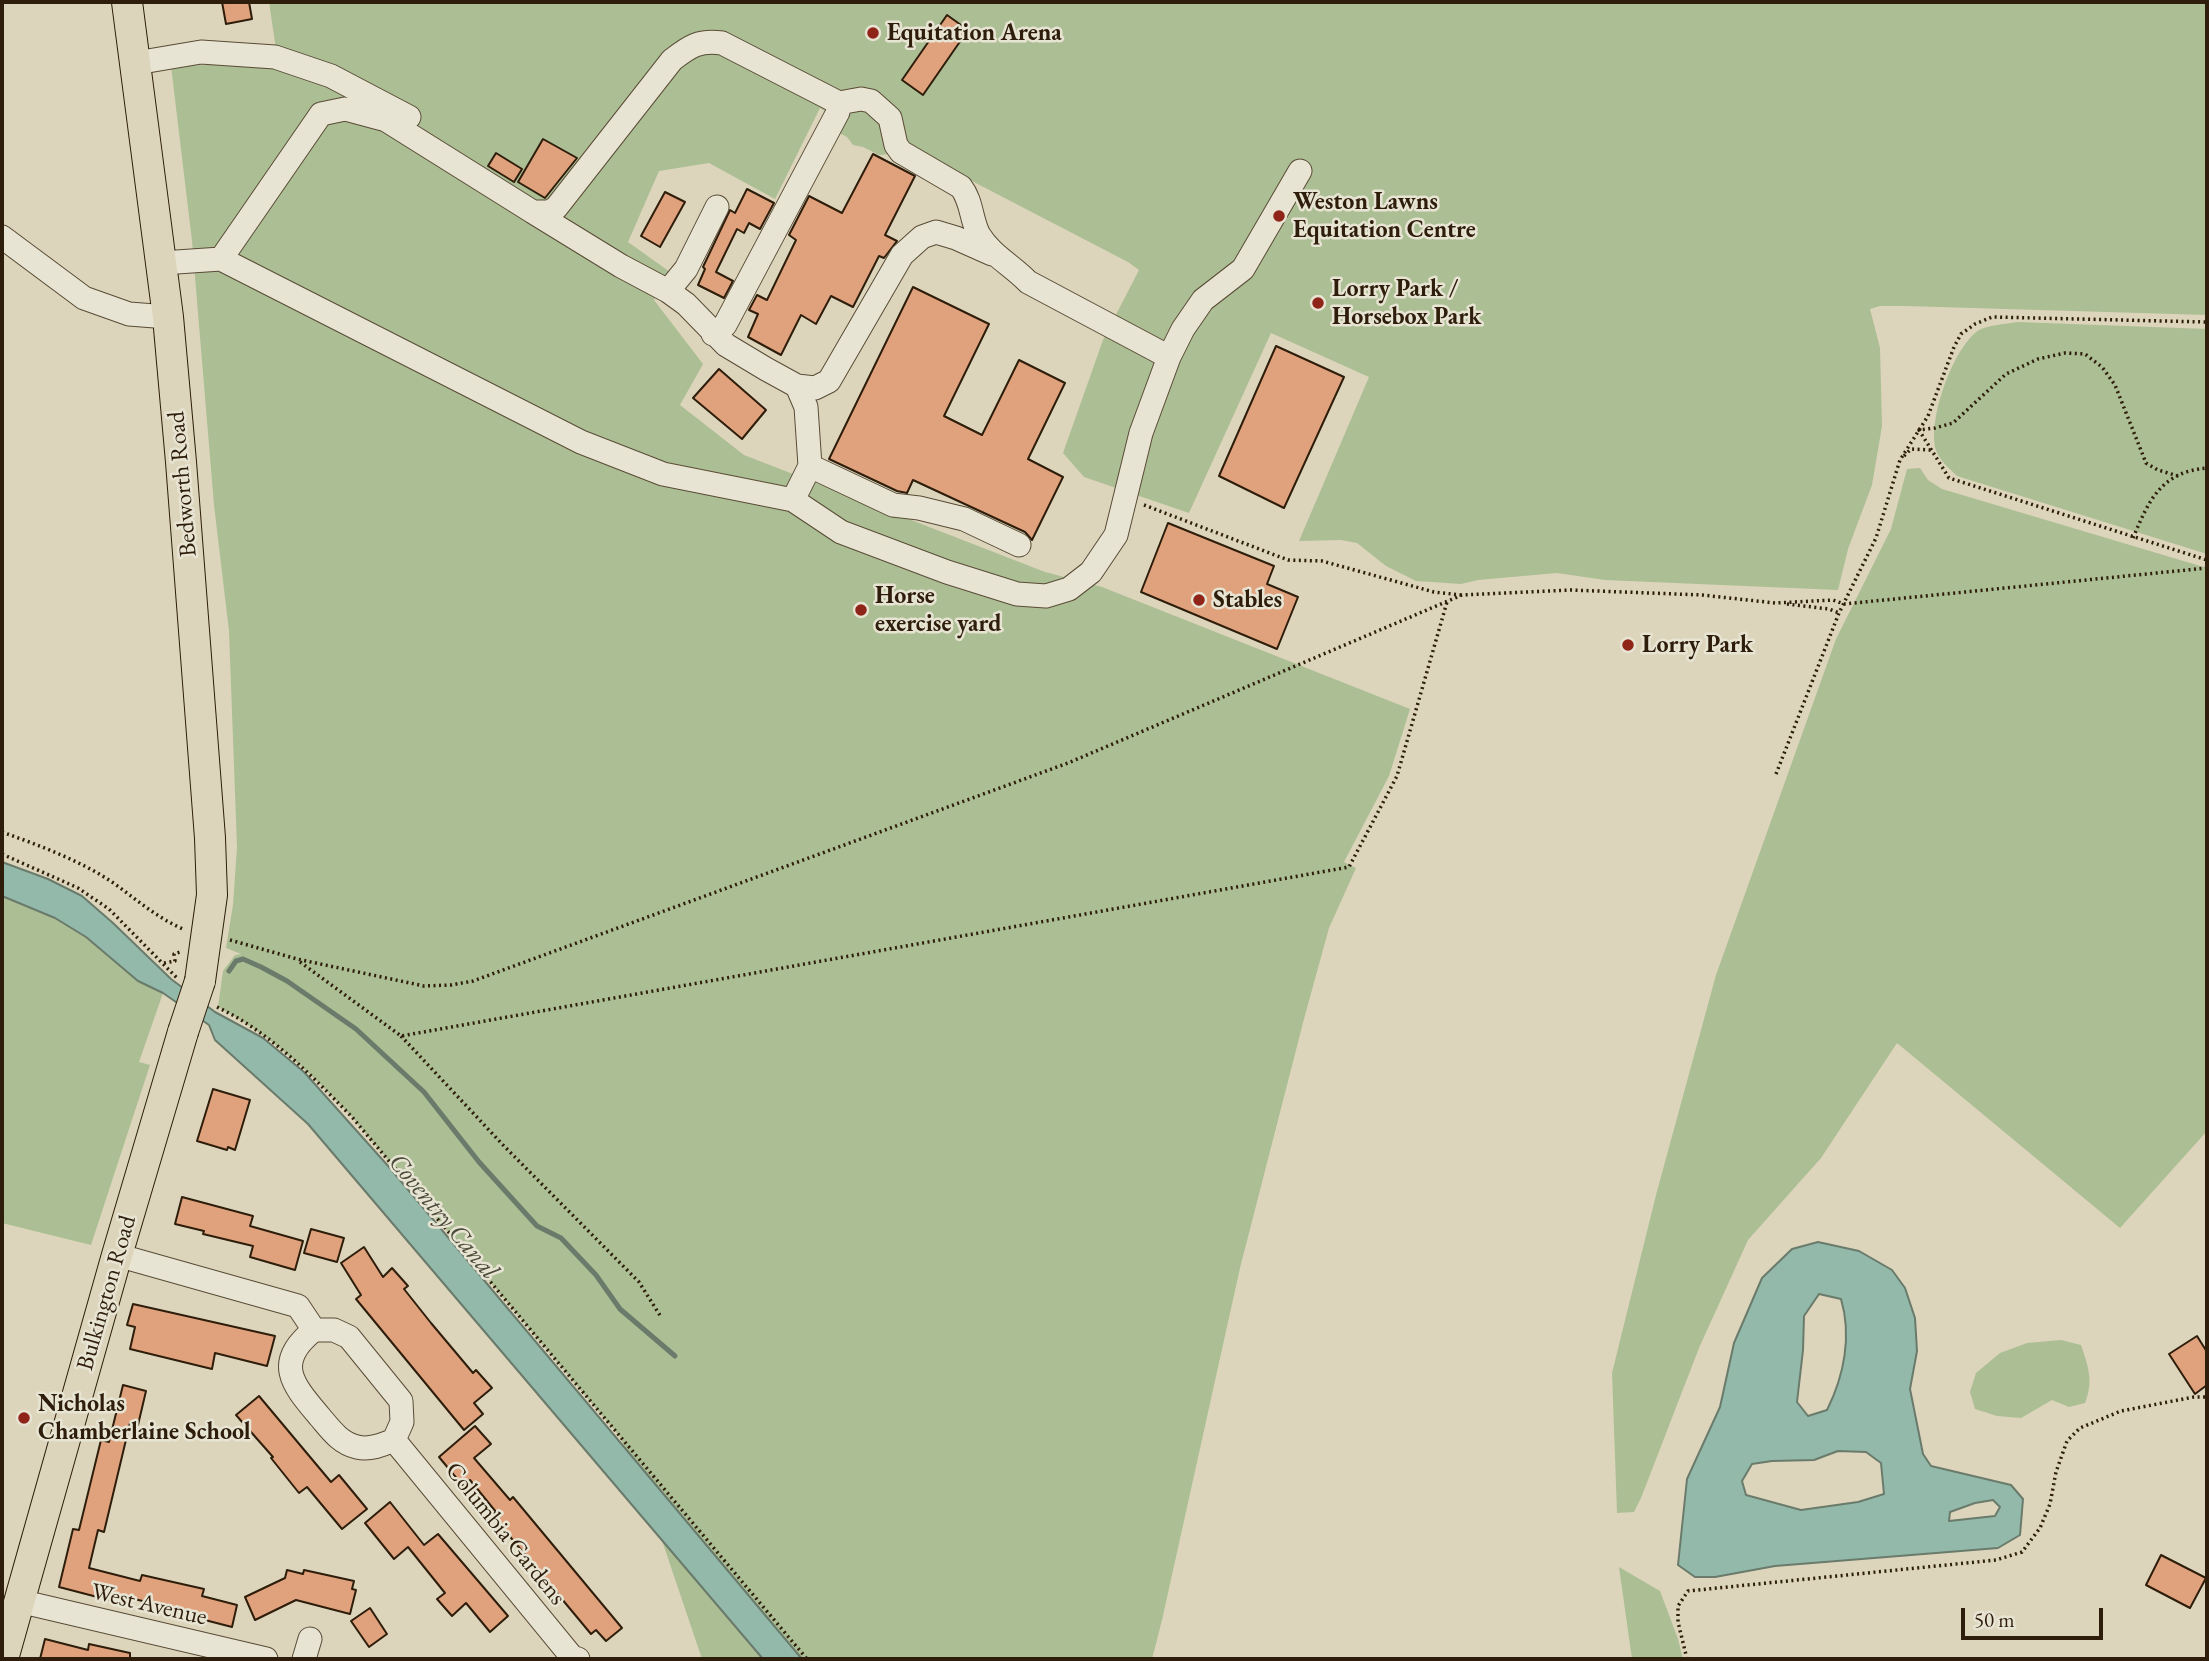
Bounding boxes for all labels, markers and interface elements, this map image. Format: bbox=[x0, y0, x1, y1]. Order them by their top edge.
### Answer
place label: Equitation Arena bbox=[887, 19, 1062, 47]
marker: Equitation Arena bbox=[865, 25, 881, 41]
place label: Weston Lawns Equitation Centre bbox=[1293, 188, 1476, 244]
marker: Weston Lawns Equitation Centre bbox=[1271, 208, 1287, 224]
place label: Lorry Park / Horsebox Park bbox=[1332, 275, 1481, 331]
marker: Lorry Park / Horsebox Park bbox=[1310, 295, 1326, 311]
street label: Bedworth Road bbox=[162, 410, 204, 558]
place label: Horse exercise yard bbox=[875, 582, 1002, 638]
place label: Stables bbox=[1213, 586, 1282, 614]
marker: Stables bbox=[1191, 592, 1207, 608]
marker: Horse exercise yard bbox=[853, 602, 869, 618]
place label: Lorry Park bbox=[1642, 631, 1753, 659]
marker: Lorry Park bbox=[1620, 637, 1636, 653]
water label: Coventry Canal bbox=[381, 1148, 505, 1286]
street label: Bulkington Road bbox=[71, 1212, 143, 1374]
place label: Nicholas Chamberlaine School bbox=[38, 1390, 251, 1446]
marker: Nicholas Chamberlaine School bbox=[16, 1410, 32, 1426]
street label: Columbia Gardens bbox=[439, 1457, 571, 1611]
street label: West Avenue bbox=[88, 1578, 210, 1632]
scale bar bbox=[1964, 1594, 2106, 1638]
text: 50 m bbox=[1974, 1606, 2015, 1633]

